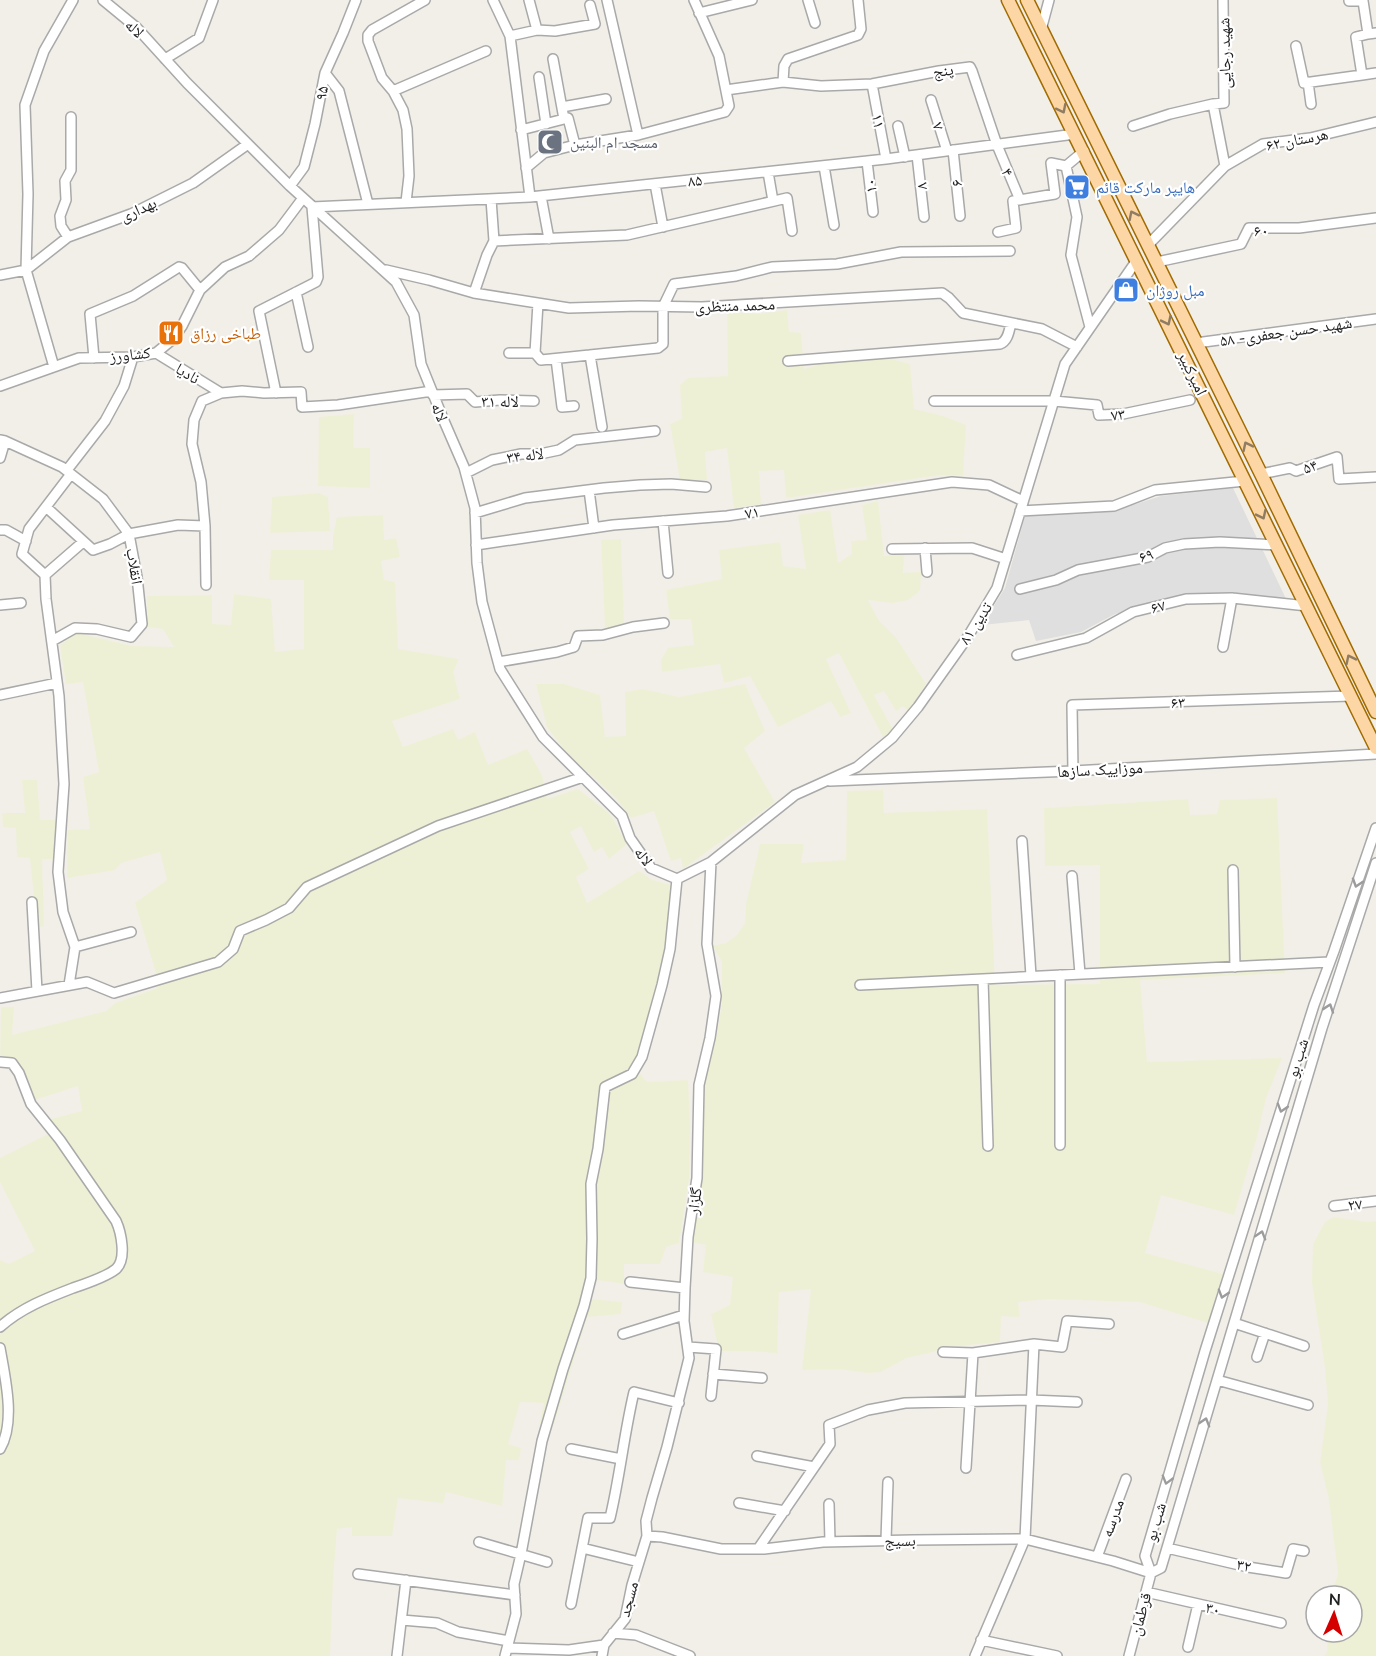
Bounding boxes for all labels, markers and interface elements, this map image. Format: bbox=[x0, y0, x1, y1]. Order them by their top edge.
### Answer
street label: لاله bbox=[121, 14, 149, 42]
street label: شهید رجایی bbox=[1213, 17, 1236, 89]
street label: پنج bbox=[931, 58, 955, 82]
street label: ۹۵ bbox=[310, 84, 332, 102]
one-way arrow bbox=[1055, 102, 1066, 113]
street label: ۱۱ bbox=[868, 112, 890, 130]
street label: ۷ bbox=[928, 120, 950, 132]
street label: هرستان ۶۲ bbox=[1264, 123, 1330, 156]
mosque icon: مسجد ام البنین bbox=[535, 127, 565, 157]
place label: مسجد ام البنین bbox=[570, 132, 658, 153]
street label: ۴ bbox=[997, 165, 1019, 179]
street label: ۸۵ bbox=[687, 169, 703, 191]
supermarket icon: هایپر مارکت قائم bbox=[1062, 172, 1092, 202]
place label: هایپر مارکت قائم bbox=[1096, 177, 1195, 198]
street label: ۱۰ bbox=[859, 178, 881, 194]
street label: ۶ bbox=[946, 178, 966, 188]
street label: ۸ bbox=[911, 181, 931, 191]
street label: بهداری bbox=[117, 192, 160, 227]
one-way arrow bbox=[1129, 210, 1140, 221]
street label: ۶۰ bbox=[1253, 219, 1269, 241]
shop icon: مبل روژان bbox=[1111, 275, 1141, 305]
place label: مبل روژان bbox=[1146, 280, 1205, 301]
street label: محمد منتظری bbox=[694, 294, 776, 317]
street label: شهید حسن جعفری- ۵۸ bbox=[1219, 312, 1353, 351]
one-way arrow bbox=[1160, 315, 1171, 326]
restaurant icon: طباخی رزاق bbox=[156, 318, 186, 348]
place label: طباخی رزاق bbox=[190, 323, 261, 344]
street label: کشاورز bbox=[108, 342, 152, 366]
street label: امیرکبیر bbox=[1173, 347, 1212, 398]
street label: نادیا bbox=[172, 358, 204, 388]
street label: لاله ۳۱ bbox=[481, 391, 519, 411]
street label: لاله bbox=[427, 399, 453, 425]
street label: ۷۳ bbox=[1110, 403, 1126, 425]
one-way arrow bbox=[1243, 441, 1255, 452]
street label: لاله ۳۴ bbox=[505, 443, 545, 467]
street label: ۵۴ bbox=[1300, 454, 1320, 478]
street label: ۷۱ bbox=[743, 501, 761, 523]
one-way arrow bbox=[1255, 509, 1266, 520]
street label: ۶۹ bbox=[1136, 543, 1156, 567]
street label: انقلاب bbox=[122, 546, 148, 586]
street label: ۶۷ bbox=[1148, 594, 1168, 618]
street label: تدین ۸۱ bbox=[954, 598, 997, 648]
one-way arrow bbox=[1346, 655, 1358, 666]
street label: ۶۳ bbox=[1170, 692, 1186, 712]
street label: موزاییک سازها bbox=[1057, 757, 1143, 781]
street label: لاله bbox=[630, 842, 658, 870]
one-way arrow bbox=[1351, 877, 1364, 888]
one-way arrow bbox=[1321, 1003, 1334, 1014]
street label: شب بو bbox=[1282, 1036, 1312, 1080]
one-way arrow bbox=[1276, 1102, 1289, 1113]
street label: گلزار bbox=[682, 1186, 706, 1217]
street label: ۲۷ bbox=[1347, 1193, 1363, 1215]
one-way arrow bbox=[1254, 1230, 1266, 1241]
one-way arrow bbox=[1218, 1288, 1230, 1299]
one-way arrow bbox=[1198, 1417, 1210, 1428]
one-way arrow bbox=[1162, 1474, 1174, 1485]
street label: مدرسه bbox=[1096, 1496, 1128, 1540]
street label: شب بو bbox=[1140, 1500, 1170, 1544]
street label: بسیج bbox=[884, 1530, 916, 1551]
street label: ۳۲ bbox=[1235, 1554, 1253, 1576]
street label: مسجد bbox=[614, 1579, 642, 1619]
north arrow bbox=[1304, 1584, 1364, 1644]
text: N bbox=[1328, 1589, 1341, 1609]
street label: قرطمان bbox=[1125, 1590, 1156, 1638]
street label: ۳۰ bbox=[1204, 1597, 1222, 1619]

